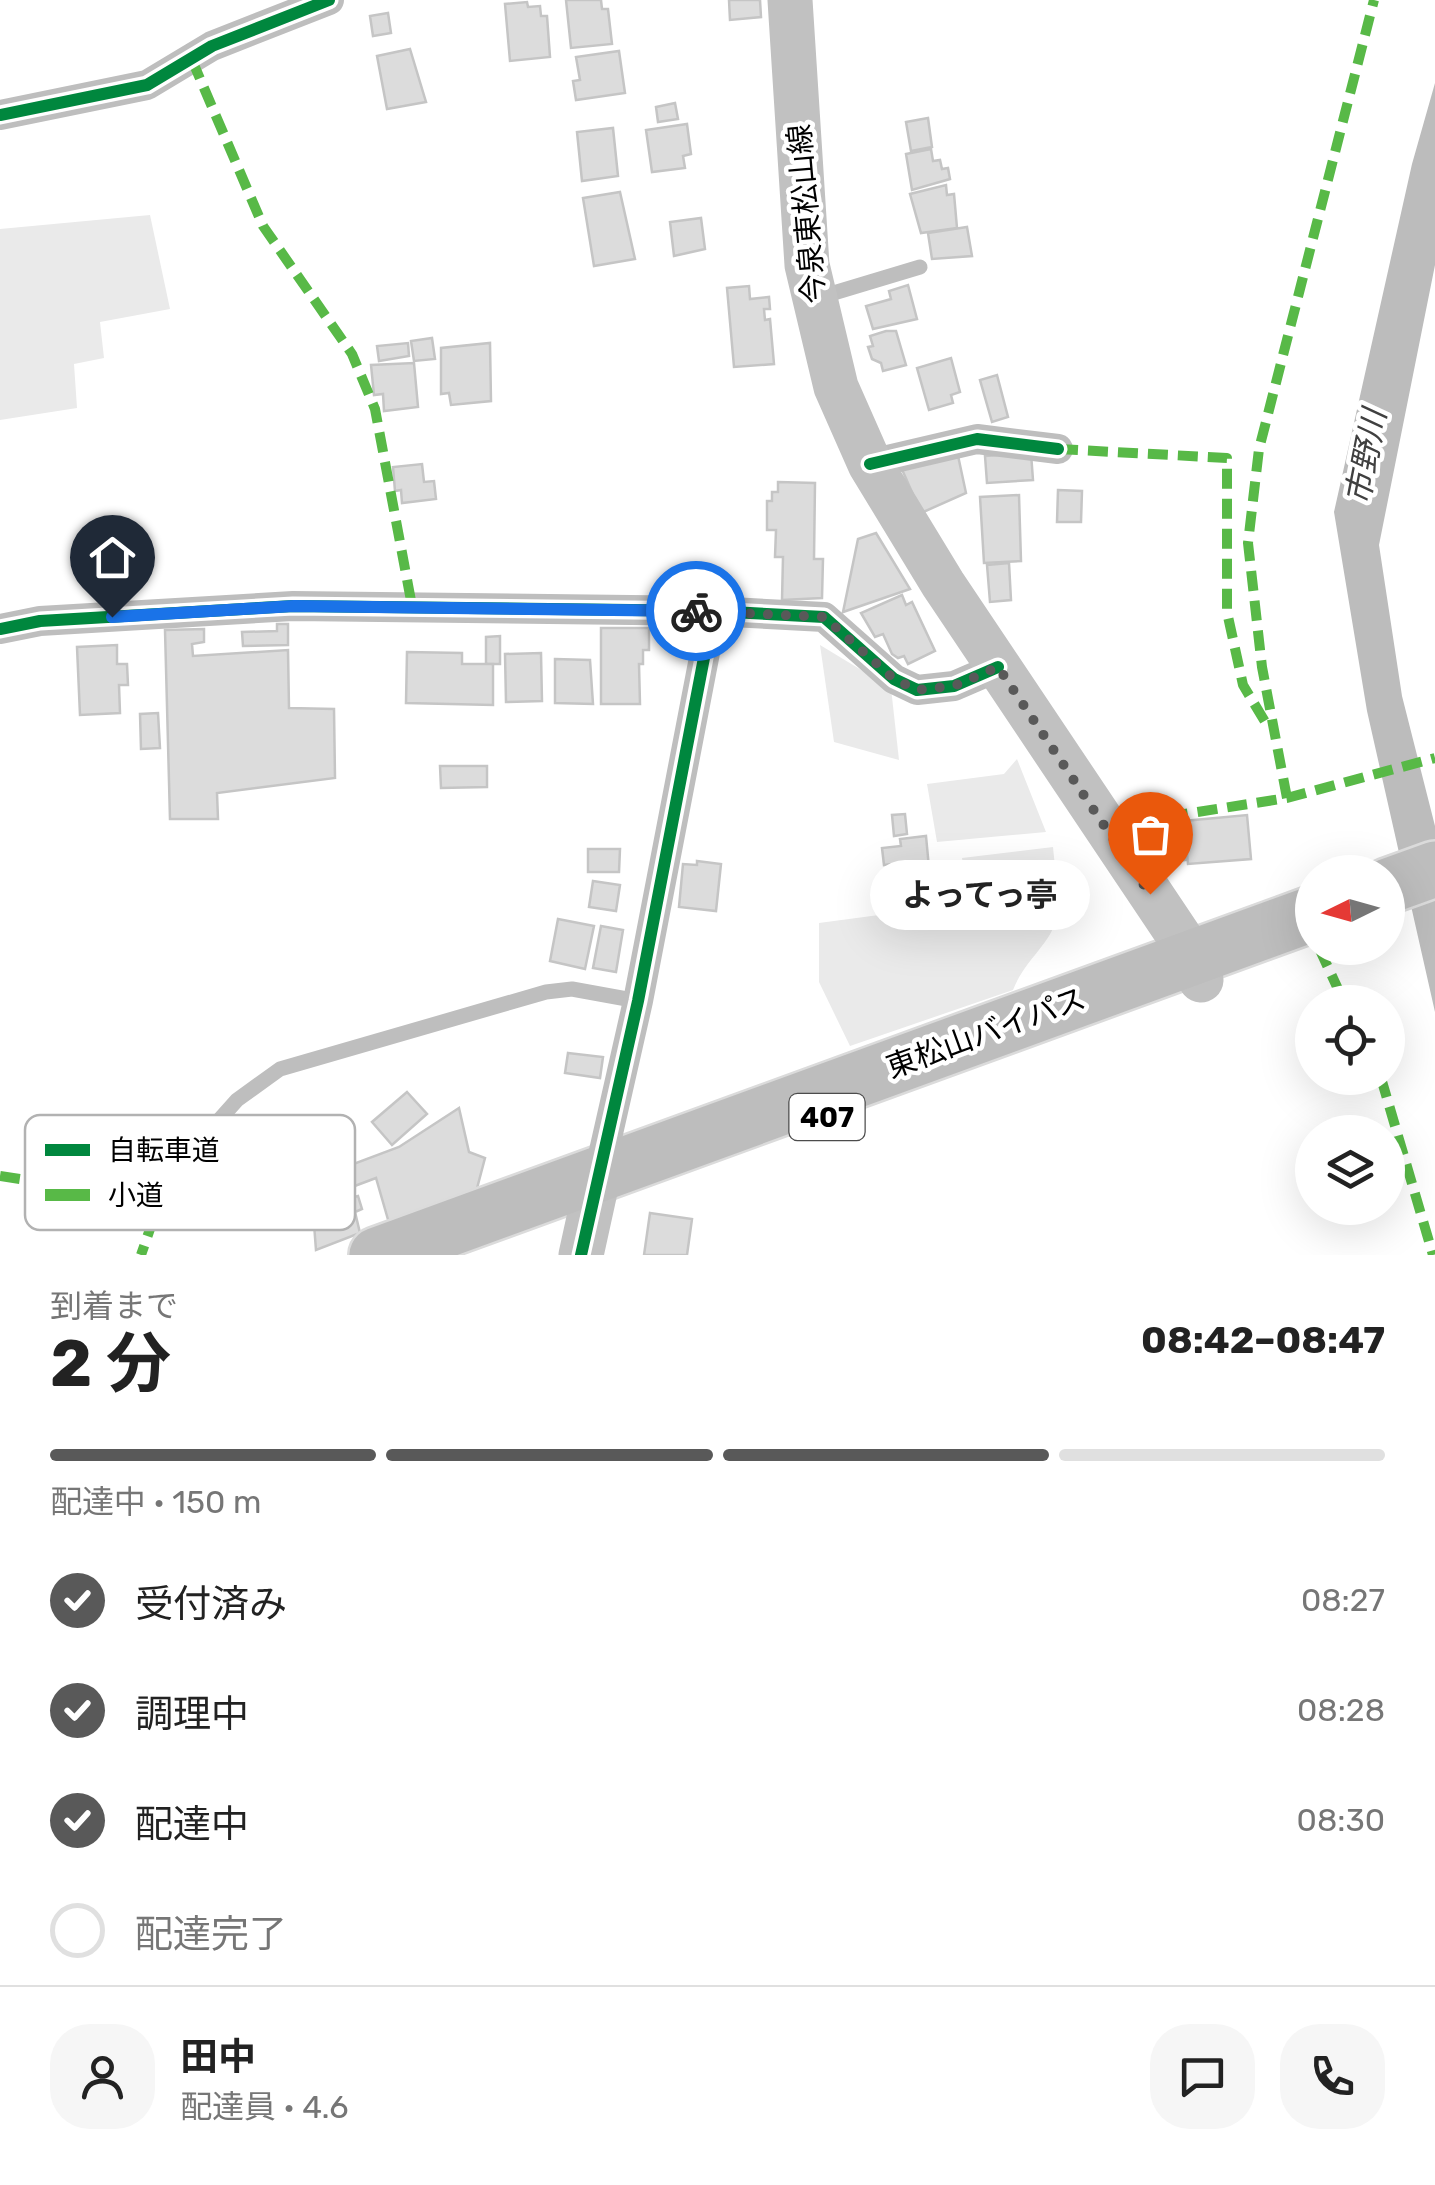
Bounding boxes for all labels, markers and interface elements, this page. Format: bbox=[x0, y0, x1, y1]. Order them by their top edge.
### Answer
street label: 今泉東松山線 bbox=[781, 123, 833, 305]
water label: 市野川 bbox=[1338, 403, 1394, 508]
pin bbox=[70, 515, 155, 618]
icon: home bbox=[85, 530, 140, 585]
courier bbox=[646, 561, 746, 661]
icon: bike bbox=[669, 584, 724, 639]
pin bbox=[1108, 792, 1193, 895]
icon: bag bbox=[1123, 807, 1178, 862]
north arrow bbox=[1295, 855, 1405, 965]
map controls bbox=[1295, 855, 1405, 1225]
callout: よってっ亭 bbox=[870, 859, 1090, 929]
text: よってっ亭 bbox=[902, 876, 1058, 914]
street label: 東松山バイパス bbox=[881, 980, 1091, 1086]
button: locate bbox=[1295, 985, 1405, 1095]
road number: 407 bbox=[790, 1094, 864, 1140]
legend bbox=[25, 1115, 355, 1230]
button: layers bbox=[1295, 1115, 1405, 1225]
text: 自転車道 bbox=[108, 1134, 220, 1167]
text: 小道 bbox=[108, 1179, 164, 1212]
text: 到着まで bbox=[50, 1287, 178, 1325]
text: 08:42–08:47 bbox=[1141, 1317, 1385, 1363]
text: 2 分 bbox=[50, 1325, 171, 1402]
text: 配達中 · 150 m bbox=[50, 1483, 262, 1521]
icon: check bbox=[50, 1573, 105, 1628]
text: 受付済み bbox=[135, 1581, 287, 1627]
text: 08:27 bbox=[1301, 1581, 1385, 1619]
icon: check bbox=[50, 1683, 105, 1738]
text: 調理中 bbox=[135, 1691, 249, 1737]
text: 08:28 bbox=[1297, 1691, 1385, 1729]
icon: check bbox=[50, 1793, 105, 1848]
text: 配達中 bbox=[135, 1801, 249, 1847]
text: 08:30 bbox=[1297, 1801, 1385, 1839]
text: 配達完了 bbox=[135, 1911, 287, 1957]
button: person bbox=[50, 2024, 155, 2129]
button: chat bbox=[1150, 2024, 1255, 2129]
button: phone bbox=[1280, 2024, 1385, 2129]
text: 田中 bbox=[180, 2034, 256, 2080]
text: 配達員 · 4.6 bbox=[180, 2088, 349, 2126]

